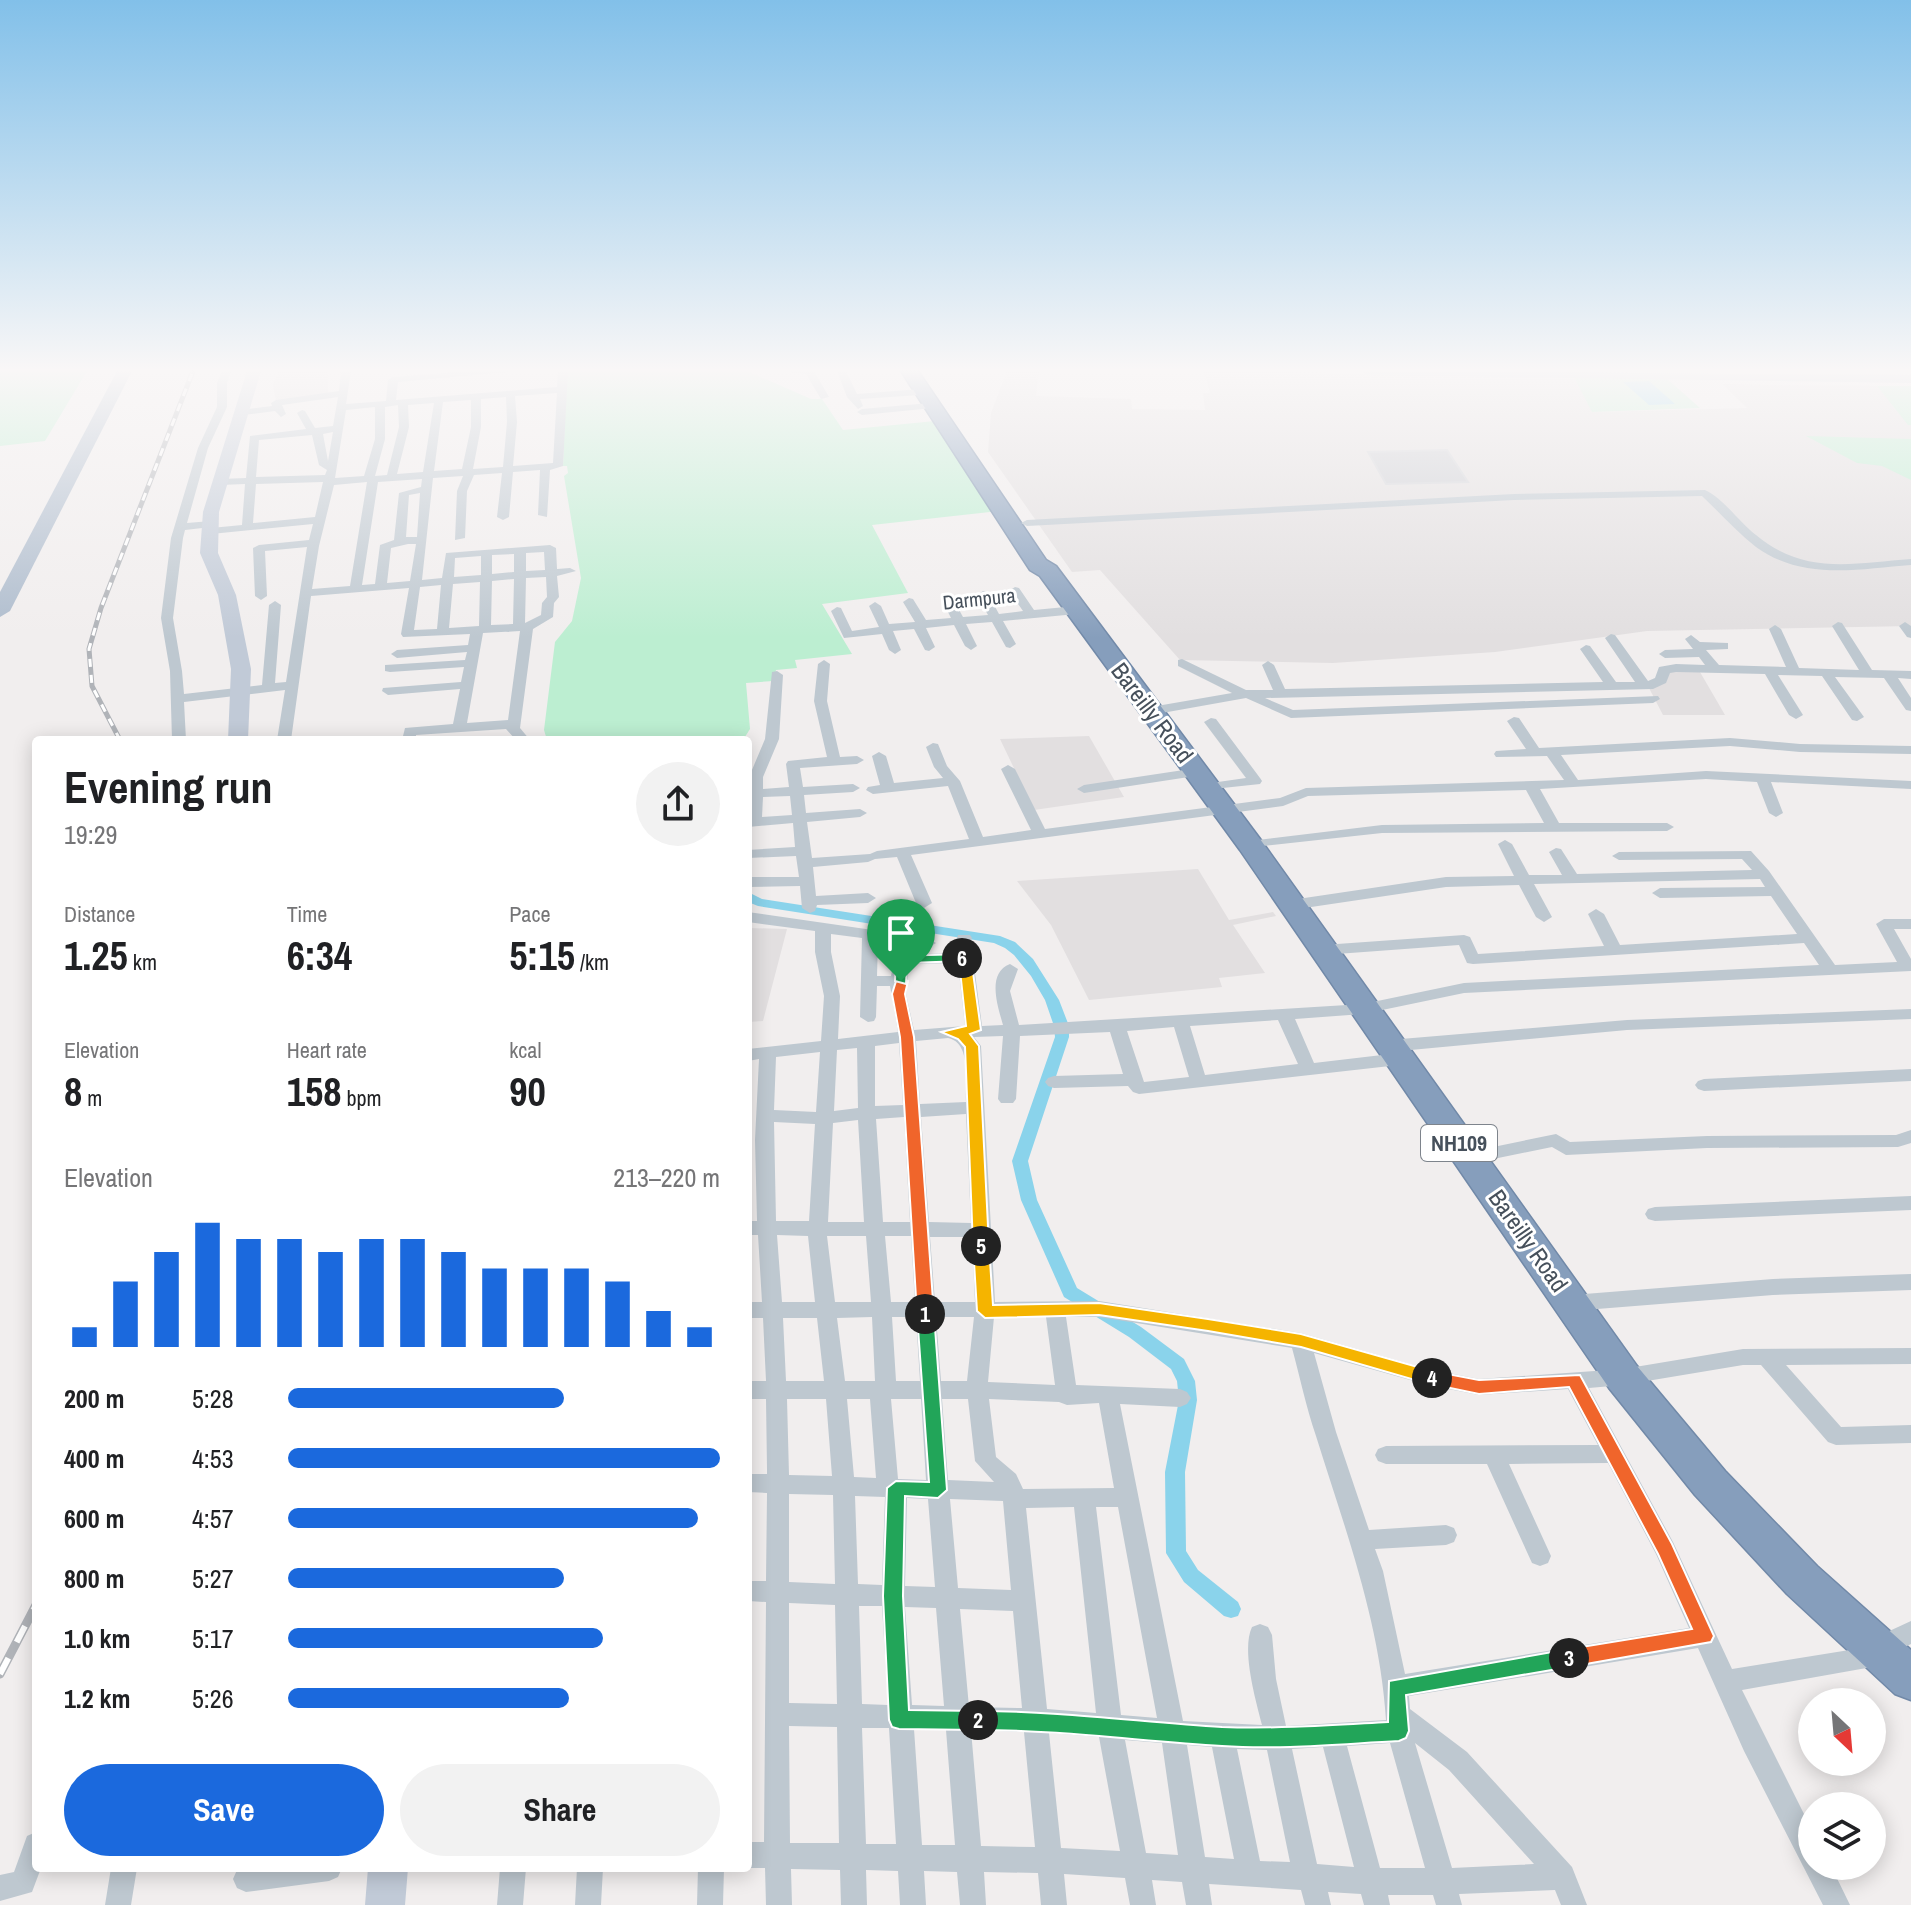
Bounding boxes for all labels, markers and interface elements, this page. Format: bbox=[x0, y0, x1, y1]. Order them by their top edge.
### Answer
street label: Darmpura bbox=[941, 581, 1017, 616]
street label: Bareilly Road bbox=[1104, 656, 1201, 769]
text: Evening run bbox=[64, 757, 273, 817]
button: share bbox=[636, 762, 720, 846]
text: 19:29 bbox=[64, 817, 117, 852]
text: Distance bbox=[64, 899, 135, 929]
text: Time bbox=[287, 899, 327, 929]
text: Pace bbox=[509, 899, 550, 929]
pin bbox=[867, 899, 935, 981]
icon: arrive bbox=[879, 911, 923, 955]
text: 1.25 bbox=[64, 929, 128, 982]
text: 6:34 bbox=[287, 929, 352, 982]
text: 5:15 bbox=[509, 929, 575, 982]
pin: 6 bbox=[942, 938, 982, 978]
text: 6 bbox=[957, 943, 967, 973]
text: km bbox=[128, 947, 157, 977]
text: /km bbox=[575, 947, 609, 977]
text: Elevation bbox=[64, 1035, 139, 1065]
text: Heart rate bbox=[287, 1035, 367, 1065]
text: kcal bbox=[509, 1035, 541, 1065]
text: 8 bbox=[64, 1065, 82, 1118]
text: 158 bbox=[287, 1065, 341, 1118]
text: 90 bbox=[509, 1065, 546, 1118]
text: m bbox=[82, 1083, 102, 1113]
text: bpm bbox=[341, 1083, 382, 1113]
road number: NH109 bbox=[1421, 1125, 1497, 1161]
text: Elevation bbox=[64, 1160, 153, 1195]
text: 213–220 m bbox=[613, 1160, 720, 1195]
street label: Bareilly Road bbox=[1482, 1183, 1576, 1298]
pin: 5 bbox=[961, 1226, 1001, 1266]
text: 5 bbox=[976, 1231, 986, 1261]
pin: 1 bbox=[905, 1294, 945, 1334]
text: 1 bbox=[920, 1299, 930, 1329]
pin: 4 bbox=[1412, 1358, 1452, 1398]
text: 4 bbox=[1427, 1363, 1437, 1393]
text: 200 m bbox=[64, 1381, 124, 1416]
text: 5:28 bbox=[192, 1381, 234, 1416]
text: 400 m bbox=[64, 1441, 124, 1476]
text: 4:53 bbox=[192, 1441, 234, 1476]
text: 600 m bbox=[64, 1501, 124, 1536]
text: 4:57 bbox=[192, 1501, 234, 1536]
text: 800 m bbox=[64, 1561, 124, 1596]
text: 5:27 bbox=[192, 1561, 234, 1596]
text: 1.0 km bbox=[64, 1621, 130, 1656]
text: 5:17 bbox=[192, 1621, 234, 1656]
pin: 3 bbox=[1549, 1638, 1589, 1678]
text: 3 bbox=[1564, 1643, 1574, 1673]
text: 1.2 km bbox=[64, 1681, 130, 1716]
text: 5:26 bbox=[192, 1681, 234, 1716]
north arrow bbox=[1798, 1688, 1886, 1776]
map controls bbox=[1798, 1688, 1886, 1880]
pin: 2 bbox=[958, 1700, 998, 1740]
text: 2 bbox=[973, 1705, 983, 1735]
button: Save bbox=[64, 1764, 384, 1856]
button: Share bbox=[400, 1764, 720, 1856]
button: layers bbox=[1798, 1792, 1886, 1880]

